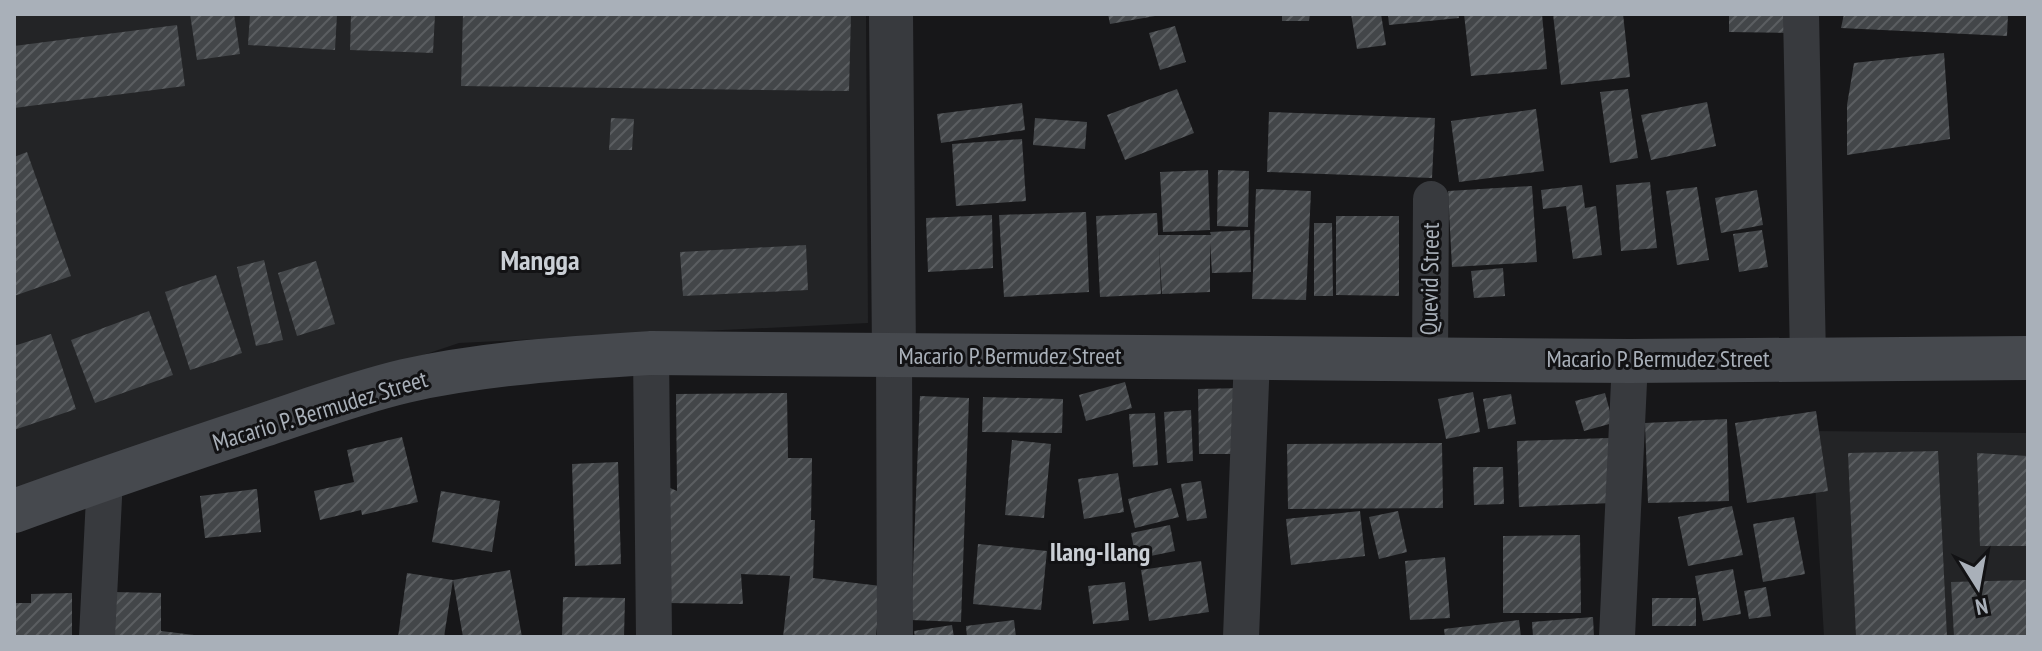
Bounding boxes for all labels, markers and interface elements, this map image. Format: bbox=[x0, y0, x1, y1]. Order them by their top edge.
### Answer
street label: Quevid Street bbox=[1413, 222, 1446, 336]
district label: Mangga bbox=[500, 241, 580, 278]
street label: Macario P. Bermudez Street bbox=[898, 340, 1122, 371]
street label: Macario P. Bermudez Street bbox=[1546, 343, 1770, 374]
street label: Macario P. Bermudez Street bbox=[209, 363, 431, 458]
district label: Ilang-Ilang bbox=[1050, 535, 1150, 568]
north arrow bbox=[1938, 547, 2018, 627]
text: N bbox=[1973, 592, 1990, 622]

